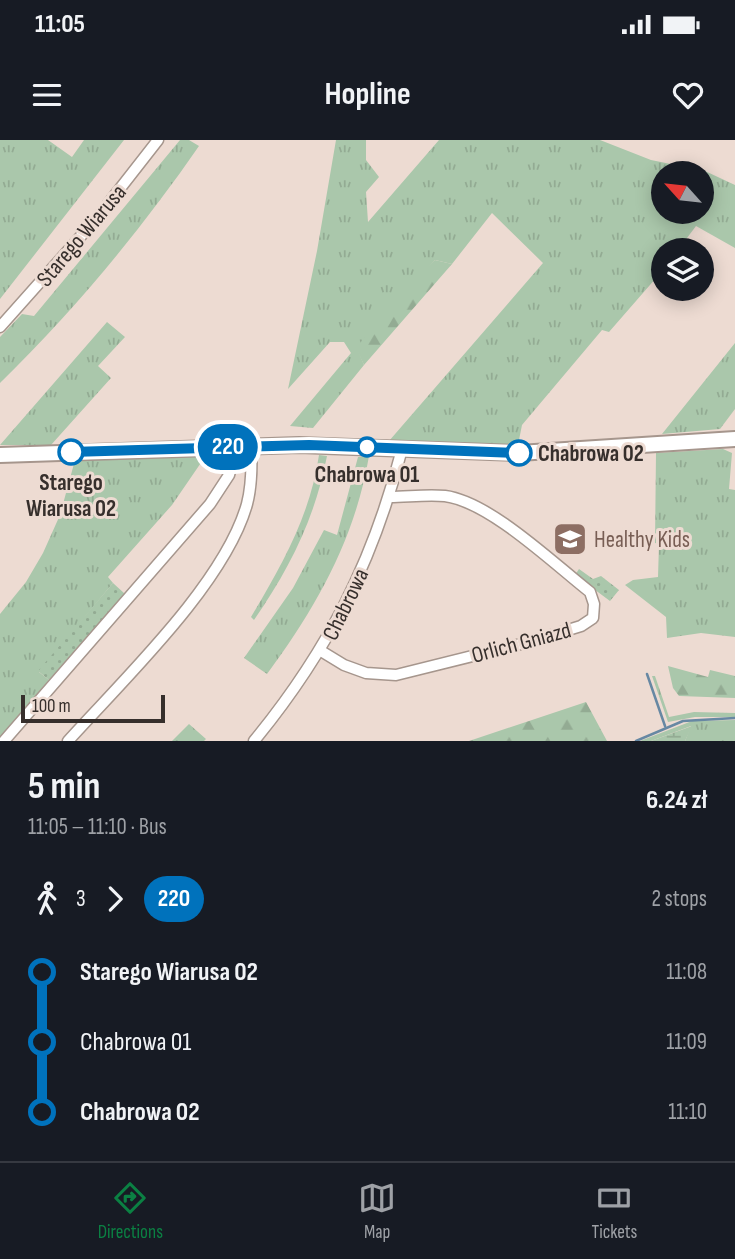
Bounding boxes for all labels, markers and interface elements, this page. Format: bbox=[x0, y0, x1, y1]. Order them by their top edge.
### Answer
text: 11:05 bbox=[35, 9, 85, 40]
text: Hopline bbox=[324, 75, 411, 114]
icon: menu bbox=[28, 76, 66, 114]
icon: heart bbox=[669, 76, 707, 114]
north arrow bbox=[651, 161, 714, 224]
map controls bbox=[651, 161, 714, 301]
street label: Starego Wiarusa bbox=[31, 179, 133, 292]
button: layers bbox=[651, 238, 714, 301]
line badge: 220 bbox=[188, 424, 268, 470]
text: 220 bbox=[212, 432, 244, 461]
marker: Chabrowa 01 bbox=[357, 437, 377, 457]
marker: Starego Wiarusa 02 bbox=[58, 439, 84, 465]
marker: Chabrowa 02 bbox=[506, 440, 532, 466]
place label: Chabrowa 02 bbox=[538, 440, 644, 468]
place label: Chabrowa 01 bbox=[315, 461, 419, 489]
place label: Starego Wiarusa 02 bbox=[26, 469, 116, 523]
school or university icon: Healthy Kids bbox=[551, 520, 589, 558]
place label: Healthy Kids bbox=[594, 526, 690, 554]
street label: Chabrowa bbox=[317, 564, 375, 645]
street label: Orlich Gniazd bbox=[469, 616, 574, 670]
scale bar bbox=[21, 692, 164, 724]
text: 100 m bbox=[32, 695, 71, 718]
text: 5 min bbox=[28, 764, 100, 809]
text: 6.24 zł bbox=[646, 785, 707, 816]
text: 11:05 – 11:10 · Bus bbox=[28, 813, 167, 841]
icon: walk bbox=[28, 880, 66, 918]
icon: forward bbox=[96, 880, 134, 918]
text: 220 bbox=[158, 884, 190, 913]
text: 3 bbox=[76, 885, 86, 913]
text: 2 stops bbox=[651, 885, 707, 913]
text: Starego Wiarusa 02 bbox=[80, 957, 258, 988]
text: 11:08 bbox=[666, 958, 707, 986]
text: Chabrowa 01 bbox=[80, 1027, 191, 1058]
text: 11:09 bbox=[666, 1028, 707, 1056]
text: Chabrowa 02 bbox=[80, 1097, 200, 1128]
text: 11:10 bbox=[668, 1098, 707, 1126]
tab: Directions bbox=[98, 1179, 163, 1244]
tab: Map bbox=[358, 1179, 396, 1244]
tab: Tickets bbox=[591, 1179, 637, 1244]

